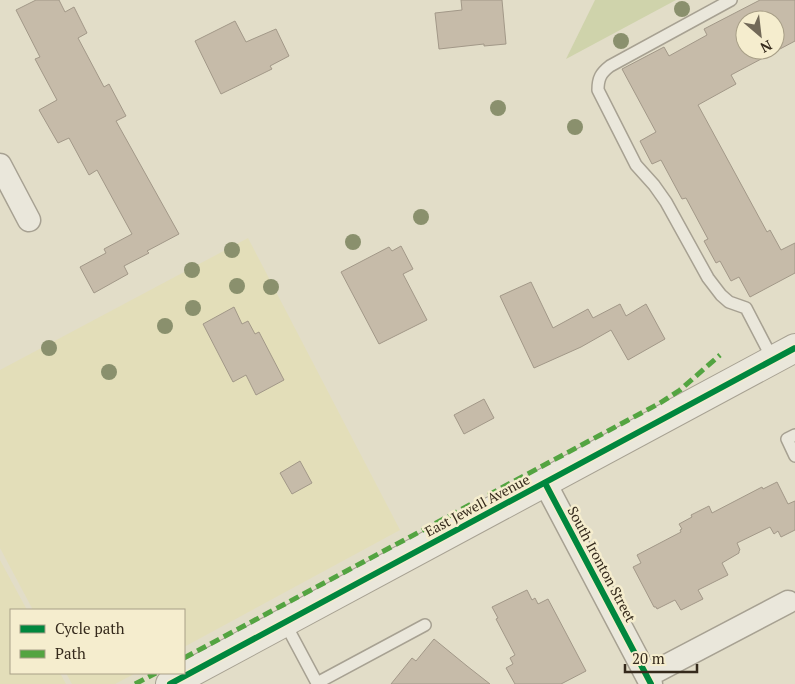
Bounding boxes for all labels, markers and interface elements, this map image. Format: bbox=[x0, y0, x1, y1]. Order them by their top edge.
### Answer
north arrow bbox=[735, 10, 785, 60]
text: N bbox=[757, 36, 775, 58]
street label: East Jewell Avenue bbox=[421, 469, 533, 541]
street label: South Ironton Street bbox=[563, 503, 641, 626]
legend bbox=[10, 609, 185, 674]
text: Cycle path bbox=[55, 618, 125, 638]
scale bar bbox=[625, 642, 698, 674]
text: Path bbox=[55, 643, 86, 663]
text: 20 m bbox=[632, 648, 665, 668]

